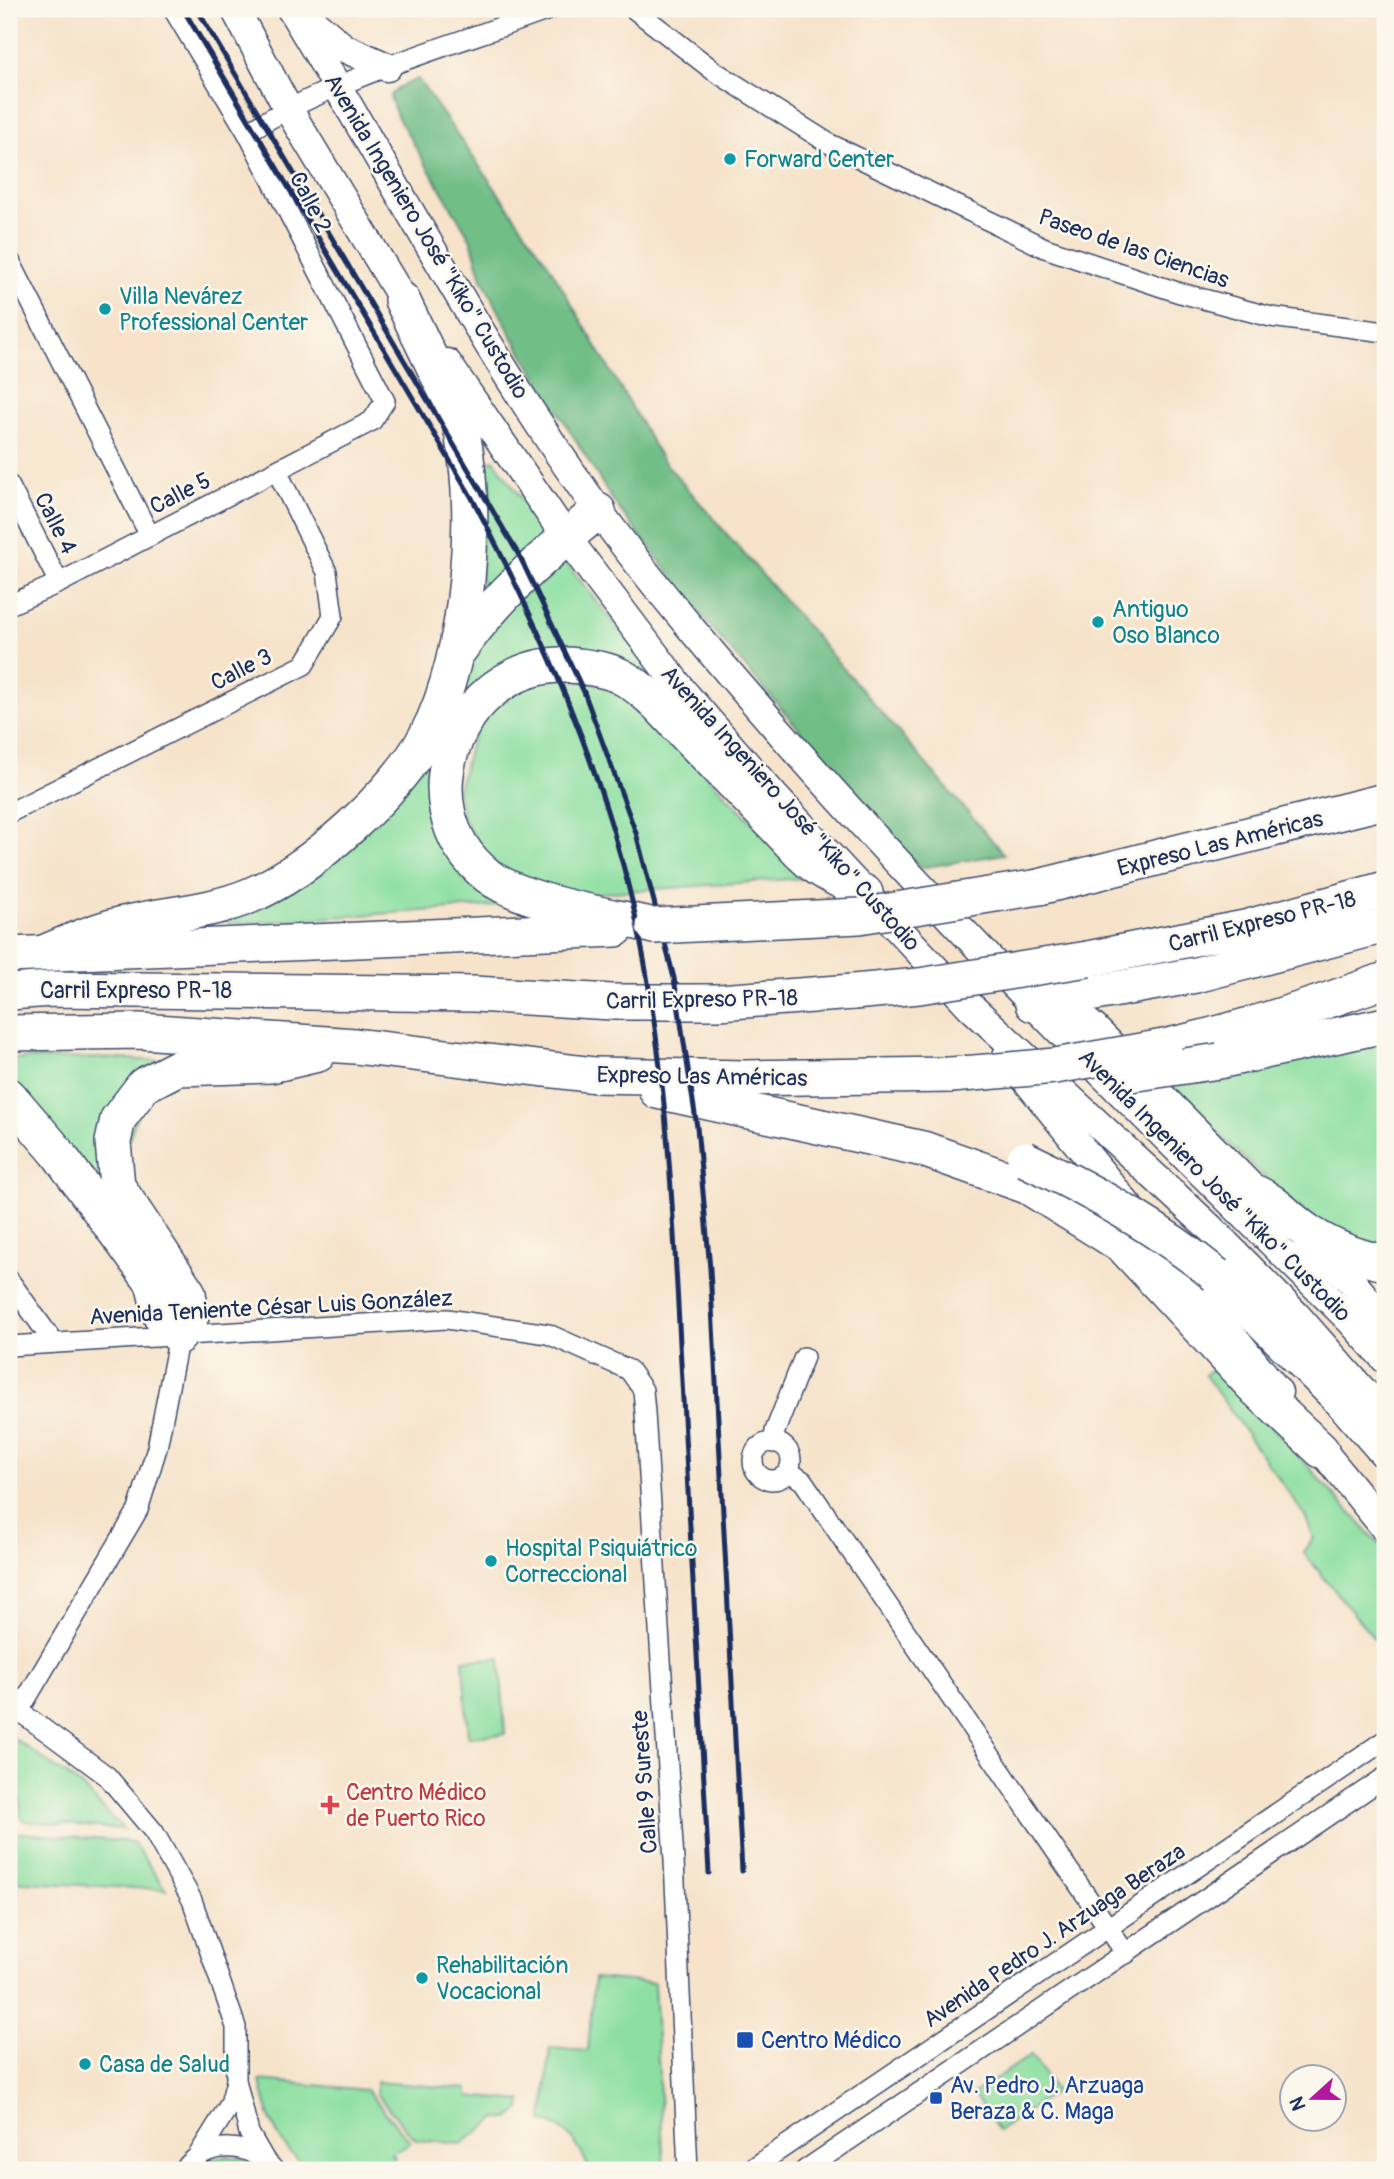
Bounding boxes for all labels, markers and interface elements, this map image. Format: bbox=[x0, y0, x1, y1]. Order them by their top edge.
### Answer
street label: Avenida Ingeniero José "Kiko" Custodio bbox=[318, 68, 535, 404]
place label: Forward Center bbox=[744, 145, 894, 174]
marker: Forward Center bbox=[722, 151, 738, 167]
street label: Calle 2 bbox=[283, 167, 338, 238]
street label: Paseo de las Ciencias bbox=[1035, 202, 1233, 295]
place label: Villa Nevárez Professional Center bbox=[119, 282, 308, 337]
marker: Villa Nevárez Professional Center bbox=[97, 301, 113, 317]
street label: Calle 5 bbox=[145, 466, 216, 521]
street label: Calle 4 bbox=[28, 487, 83, 559]
place label: Antiguo Oso Blanco bbox=[1112, 595, 1220, 650]
marker: Antiguo Oso Blanco bbox=[1090, 614, 1106, 630]
street label: Calle 3 bbox=[206, 642, 277, 697]
street label: Avenida Ingeniero José "Kiko" Custodio bbox=[655, 660, 927, 957]
street label: Expreso Las Américas bbox=[1114, 804, 1326, 883]
street label: Carril Expreso PR-18 bbox=[1165, 884, 1359, 959]
street label: Carril Expreso PR-18 bbox=[40, 976, 232, 1005]
street label: Carril Expreso PR-18 bbox=[606, 983, 798, 1016]
street label: Avenida Ingeniero José "Kiko" Custodio bbox=[1072, 1043, 1357, 1328]
street label: Expreso Las Américas bbox=[596, 1060, 808, 1093]
street label: Avenida Teniente César Luis González bbox=[89, 1283, 454, 1332]
place label: Hospital Psiquiátrico Correccional bbox=[505, 1534, 697, 1589]
marker: Hospital Psiquiátrico Correccional bbox=[483, 1553, 499, 1569]
street label: Calle 9 Sureste bbox=[625, 1708, 664, 1855]
place label: Centro Médico de Puerto Rico bbox=[346, 1778, 486, 1833]
marker: Centro Médico de Puerto Rico bbox=[320, 1795, 340, 1815]
street label: Avenida Pedro J. Arzuaga Beraza bbox=[918, 1837, 1191, 2034]
place label: Rehabilitación Vocacional bbox=[436, 1951, 568, 2006]
marker: Rehabilitación Vocacional bbox=[414, 1970, 430, 1986]
place label: Centro Médico bbox=[761, 2026, 901, 2055]
marker: Centro Médico bbox=[735, 2030, 755, 2050]
place label: Casa de Salud bbox=[99, 2050, 230, 2079]
marker: Casa de Salud bbox=[77, 2056, 93, 2072]
north arrow bbox=[1278, 2064, 1348, 2134]
place label: Av. Pedro J. Arzuaga Beraza & C. Maga bbox=[950, 2071, 1144, 2126]
marker: Av. Pedro J. Arzuaga Beraza & C. Maga bbox=[928, 2090, 944, 2106]
text: N bbox=[1285, 2093, 1312, 2114]

